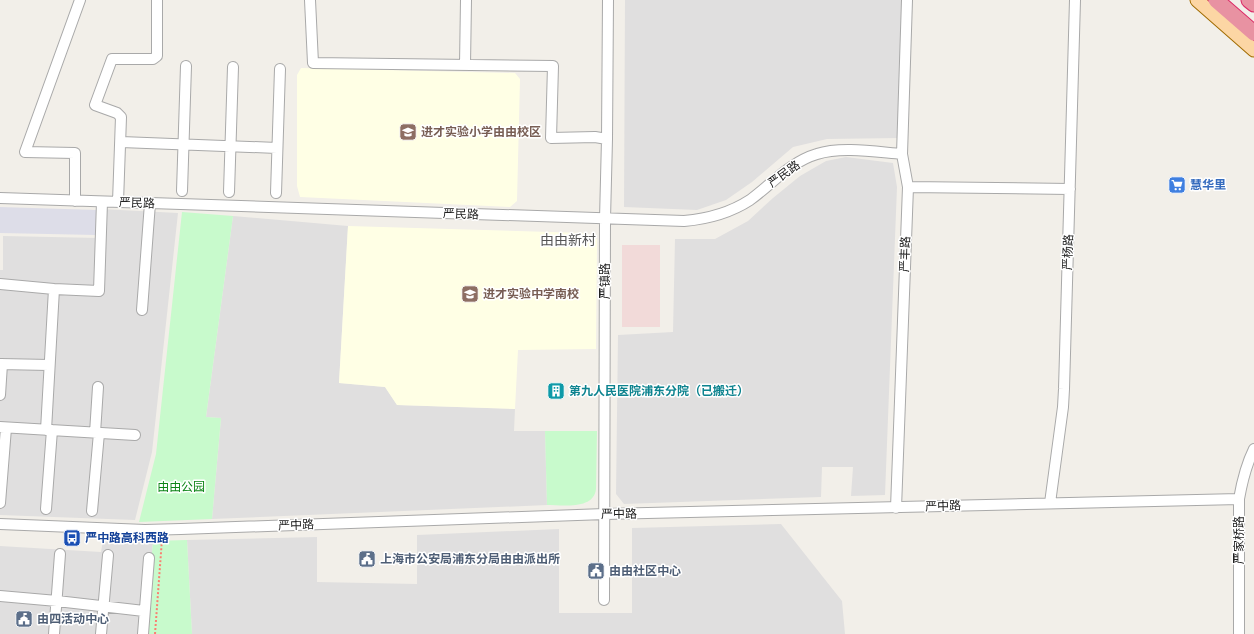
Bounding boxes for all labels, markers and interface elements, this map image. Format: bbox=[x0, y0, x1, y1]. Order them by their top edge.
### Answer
school or university icon: 进才实验小学由由校区 bbox=[398, 122, 418, 142]
place label: 进才实验小学由由校区 bbox=[421, 124, 541, 140]
street label: 严民路 bbox=[765, 157, 803, 191]
supermarket icon: 慧华里 bbox=[1167, 175, 1187, 195]
place label: 慧华里 bbox=[1190, 177, 1226, 193]
street label: 严民路 bbox=[119, 194, 155, 212]
street label: 严民路 bbox=[443, 205, 479, 223]
district label: 由由新村 bbox=[540, 231, 596, 249]
street label: 严杨路 bbox=[1059, 234, 1077, 270]
street label: 严丰路 bbox=[896, 236, 914, 272]
street label: 严镇路 bbox=[597, 263, 613, 299]
school or university icon: 进才实验中学南校 bbox=[460, 284, 480, 304]
place label: 进才实验中学南校 bbox=[483, 286, 579, 302]
building icon: 第九人民医院浦东分院（已搬迁） bbox=[546, 381, 566, 401]
place label: 第九人民医院浦东分院（已搬迁） bbox=[569, 383, 749, 399]
park label: 由由公园 bbox=[157, 479, 205, 495]
street label: 严中路 bbox=[925, 497, 961, 515]
street label: 严中路 bbox=[601, 506, 637, 522]
street label: 严中路 bbox=[278, 516, 314, 534]
street label: 严家桥路 bbox=[1231, 516, 1247, 564]
bus stop icon: 严中路高科西路 bbox=[62, 528, 82, 548]
place label: 严中路高科西路 bbox=[85, 530, 169, 546]
public building icon: 上海市公安局浦东分局由由派出所 bbox=[357, 549, 377, 569]
place label: 上海市公安局浦东分局由由派出所 bbox=[380, 551, 560, 567]
public building icon: 由由社区中心 bbox=[586, 561, 606, 581]
place label: 由由社区中心 bbox=[609, 563, 681, 579]
public building icon: 由四活动中心 bbox=[14, 609, 34, 629]
place label: 由四活动中心 bbox=[37, 611, 109, 627]

